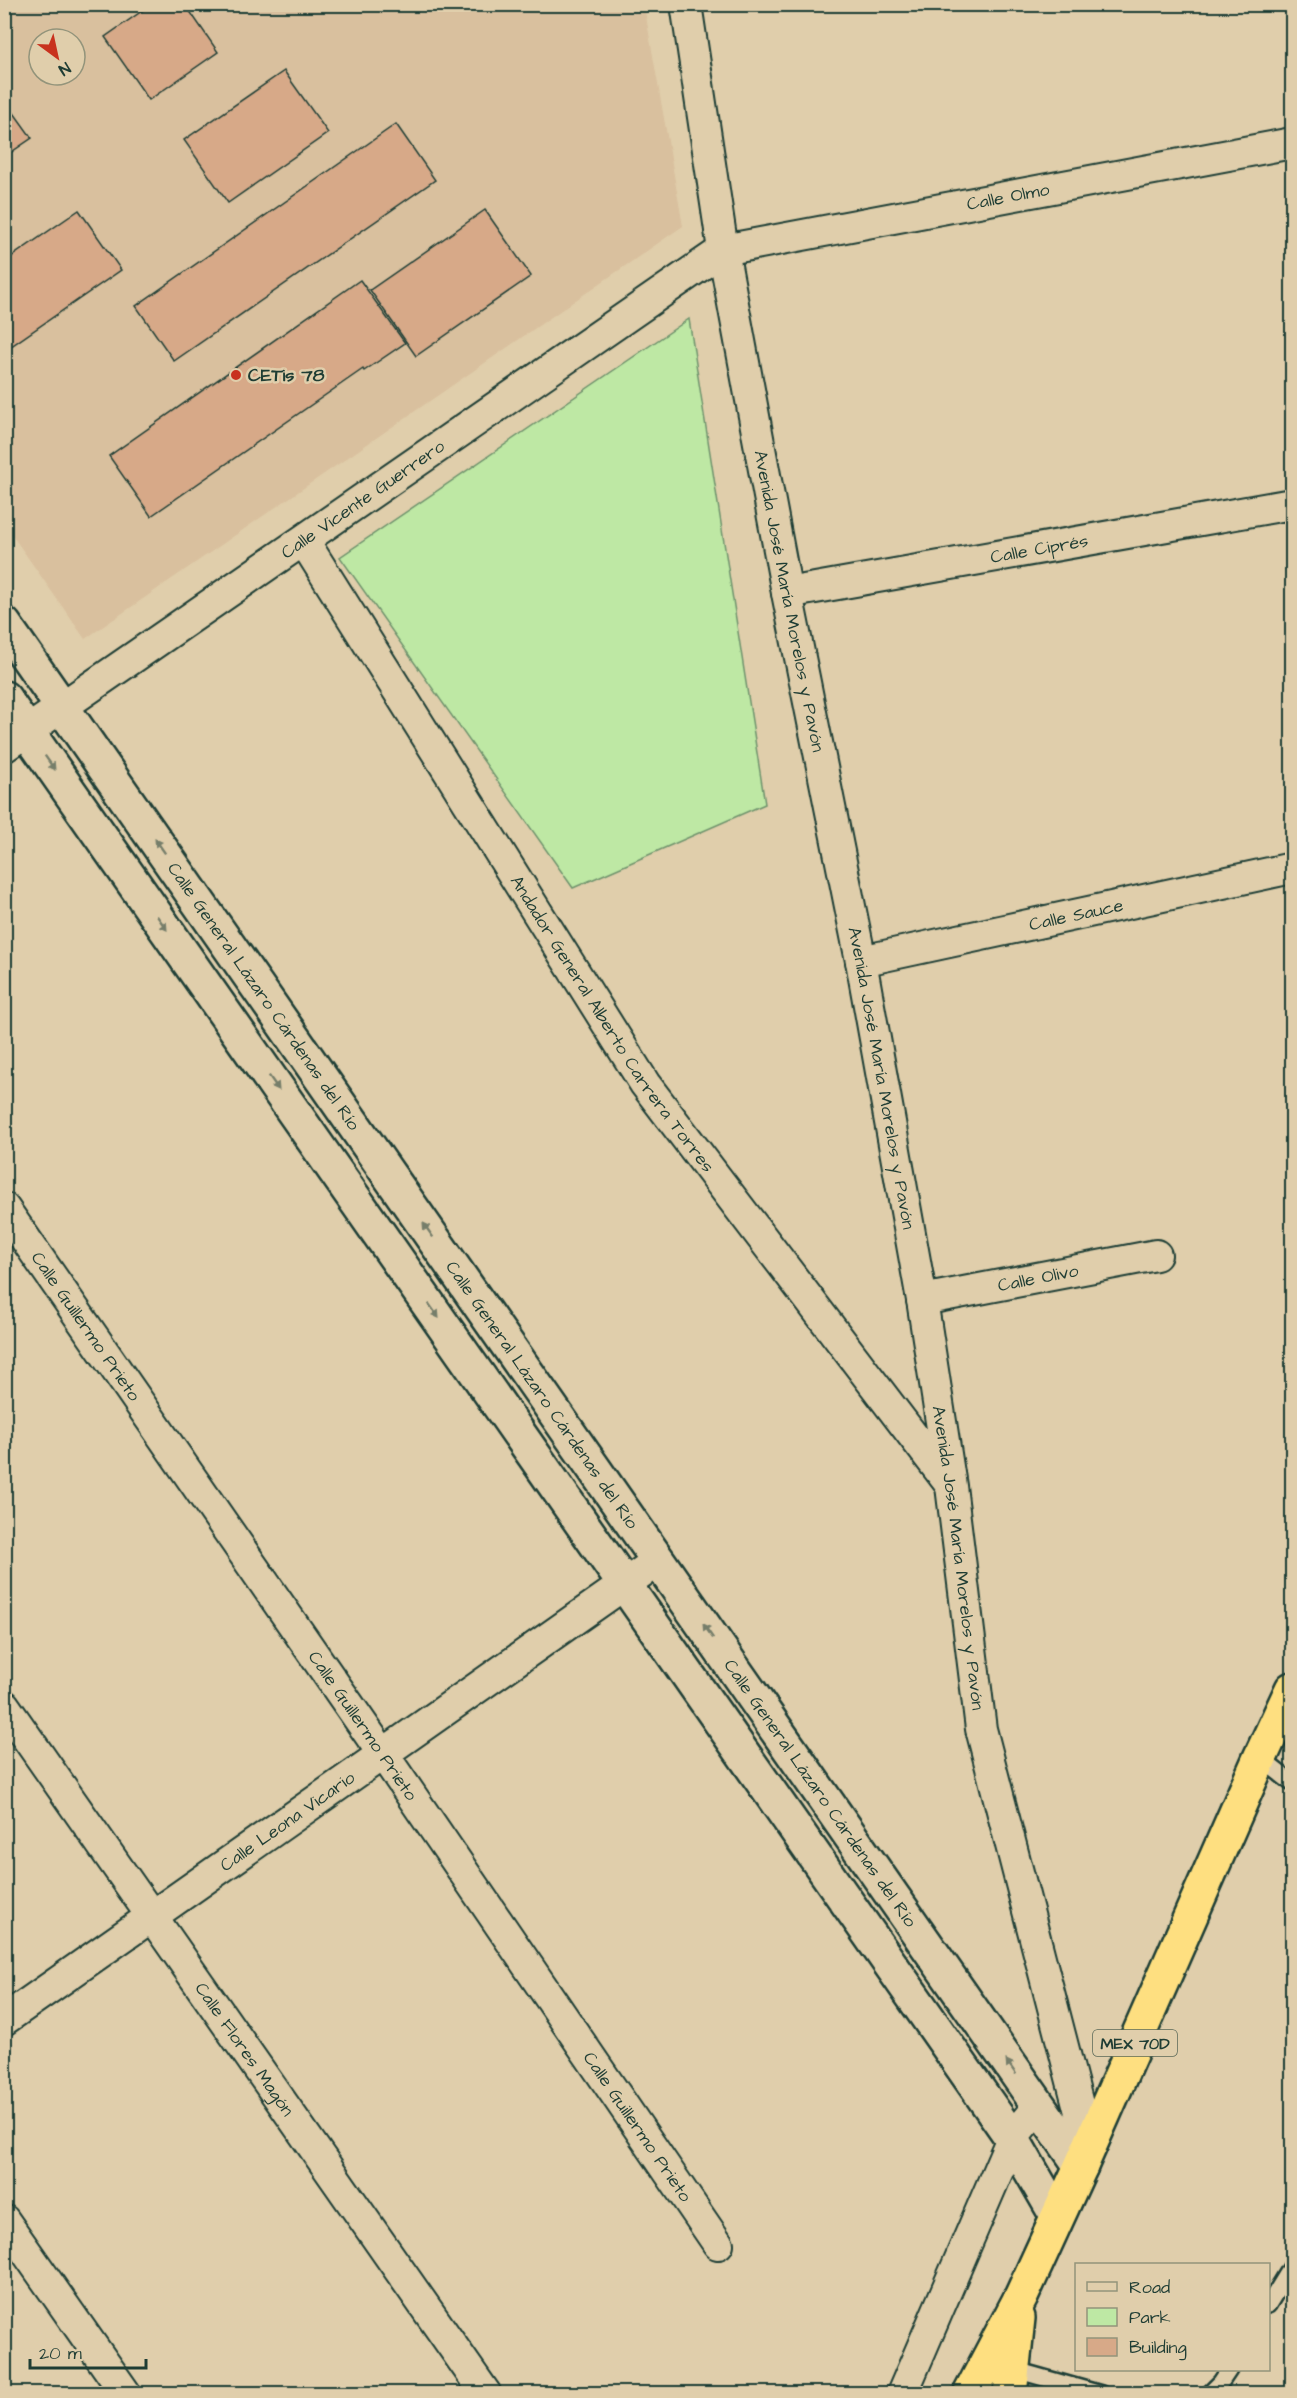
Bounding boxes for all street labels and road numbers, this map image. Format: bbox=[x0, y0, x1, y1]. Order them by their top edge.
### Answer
street label: Calle Olmo bbox=[965, 177, 1051, 217]
street label: Calle Vicente Guerrero bbox=[276, 434, 450, 565]
street label: Avenida José María Morelos y Pavón bbox=[748, 448, 831, 754]
street label: Calle Ciprés bbox=[988, 528, 1090, 570]
street label: Calle General Lázaro Cárdenas del Río bbox=[161, 857, 366, 1136]
street label: Andador General Alberto Carrera Torres bbox=[504, 871, 720, 1178]
street label: Calle Sauce bbox=[1027, 893, 1126, 937]
street label: Avenida José María Morelos y Pavón bbox=[841, 925, 921, 1231]
street label: Calle Guillermo Prieto bbox=[25, 1247, 146, 1406]
street label: Calle General Lázaro Cárdenas del Río bbox=[439, 1256, 644, 1534]
street label: Calle Olivo bbox=[996, 1258, 1080, 1298]
street label: Avenida José María Morelos y Pavón bbox=[926, 1404, 991, 1712]
street label: Calle Guillermo Prieto bbox=[302, 1646, 423, 1806]
street label: Calle General Lázaro Cárdenas del Río bbox=[718, 1654, 922, 1932]
street label: Calle Leona Vicario bbox=[215, 1765, 360, 1878]
street label: Calle Flores Magón bbox=[189, 1977, 300, 2122]
road number: MEX 70D bbox=[1093, 2030, 1177, 2056]
street label: Calle Guillermo Prieto bbox=[577, 2047, 698, 2207]

